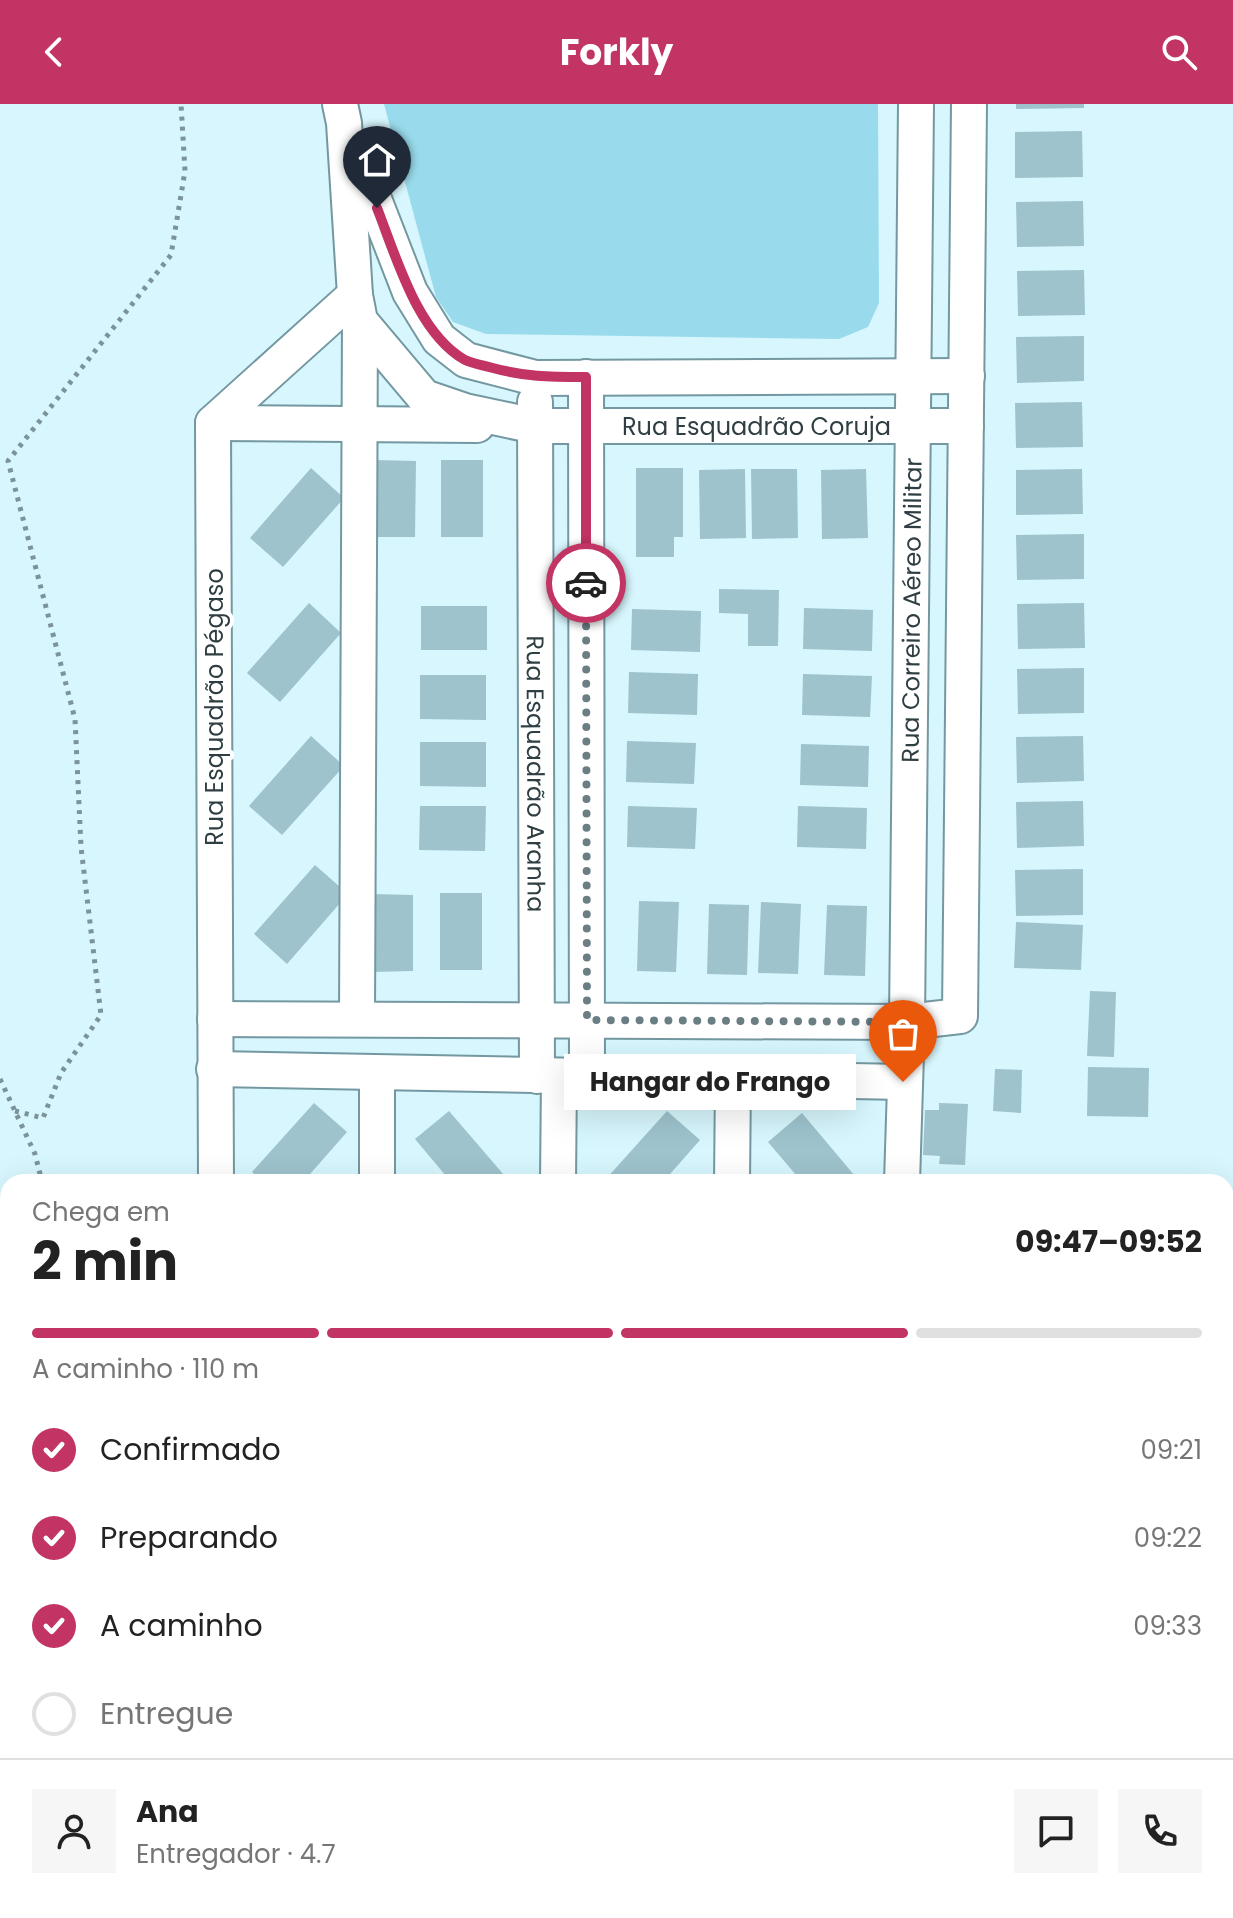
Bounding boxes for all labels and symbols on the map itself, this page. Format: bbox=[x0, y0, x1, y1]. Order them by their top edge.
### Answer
pin bbox=[343, 126, 411, 208]
street label: Rua Esquadrão Coruja bbox=[622, 410, 891, 443]
street label: Rua Correiro Aéreo Militar bbox=[893, 457, 929, 763]
courier bbox=[546, 543, 626, 623]
street label: Rua Esquadrão Pégaso bbox=[198, 568, 231, 846]
street label: Rua Esquadrão Aranha bbox=[519, 636, 553, 912]
pin bbox=[869, 1000, 937, 1082]
callout: Hangar do Frango bbox=[563, 1054, 855, 1110]

